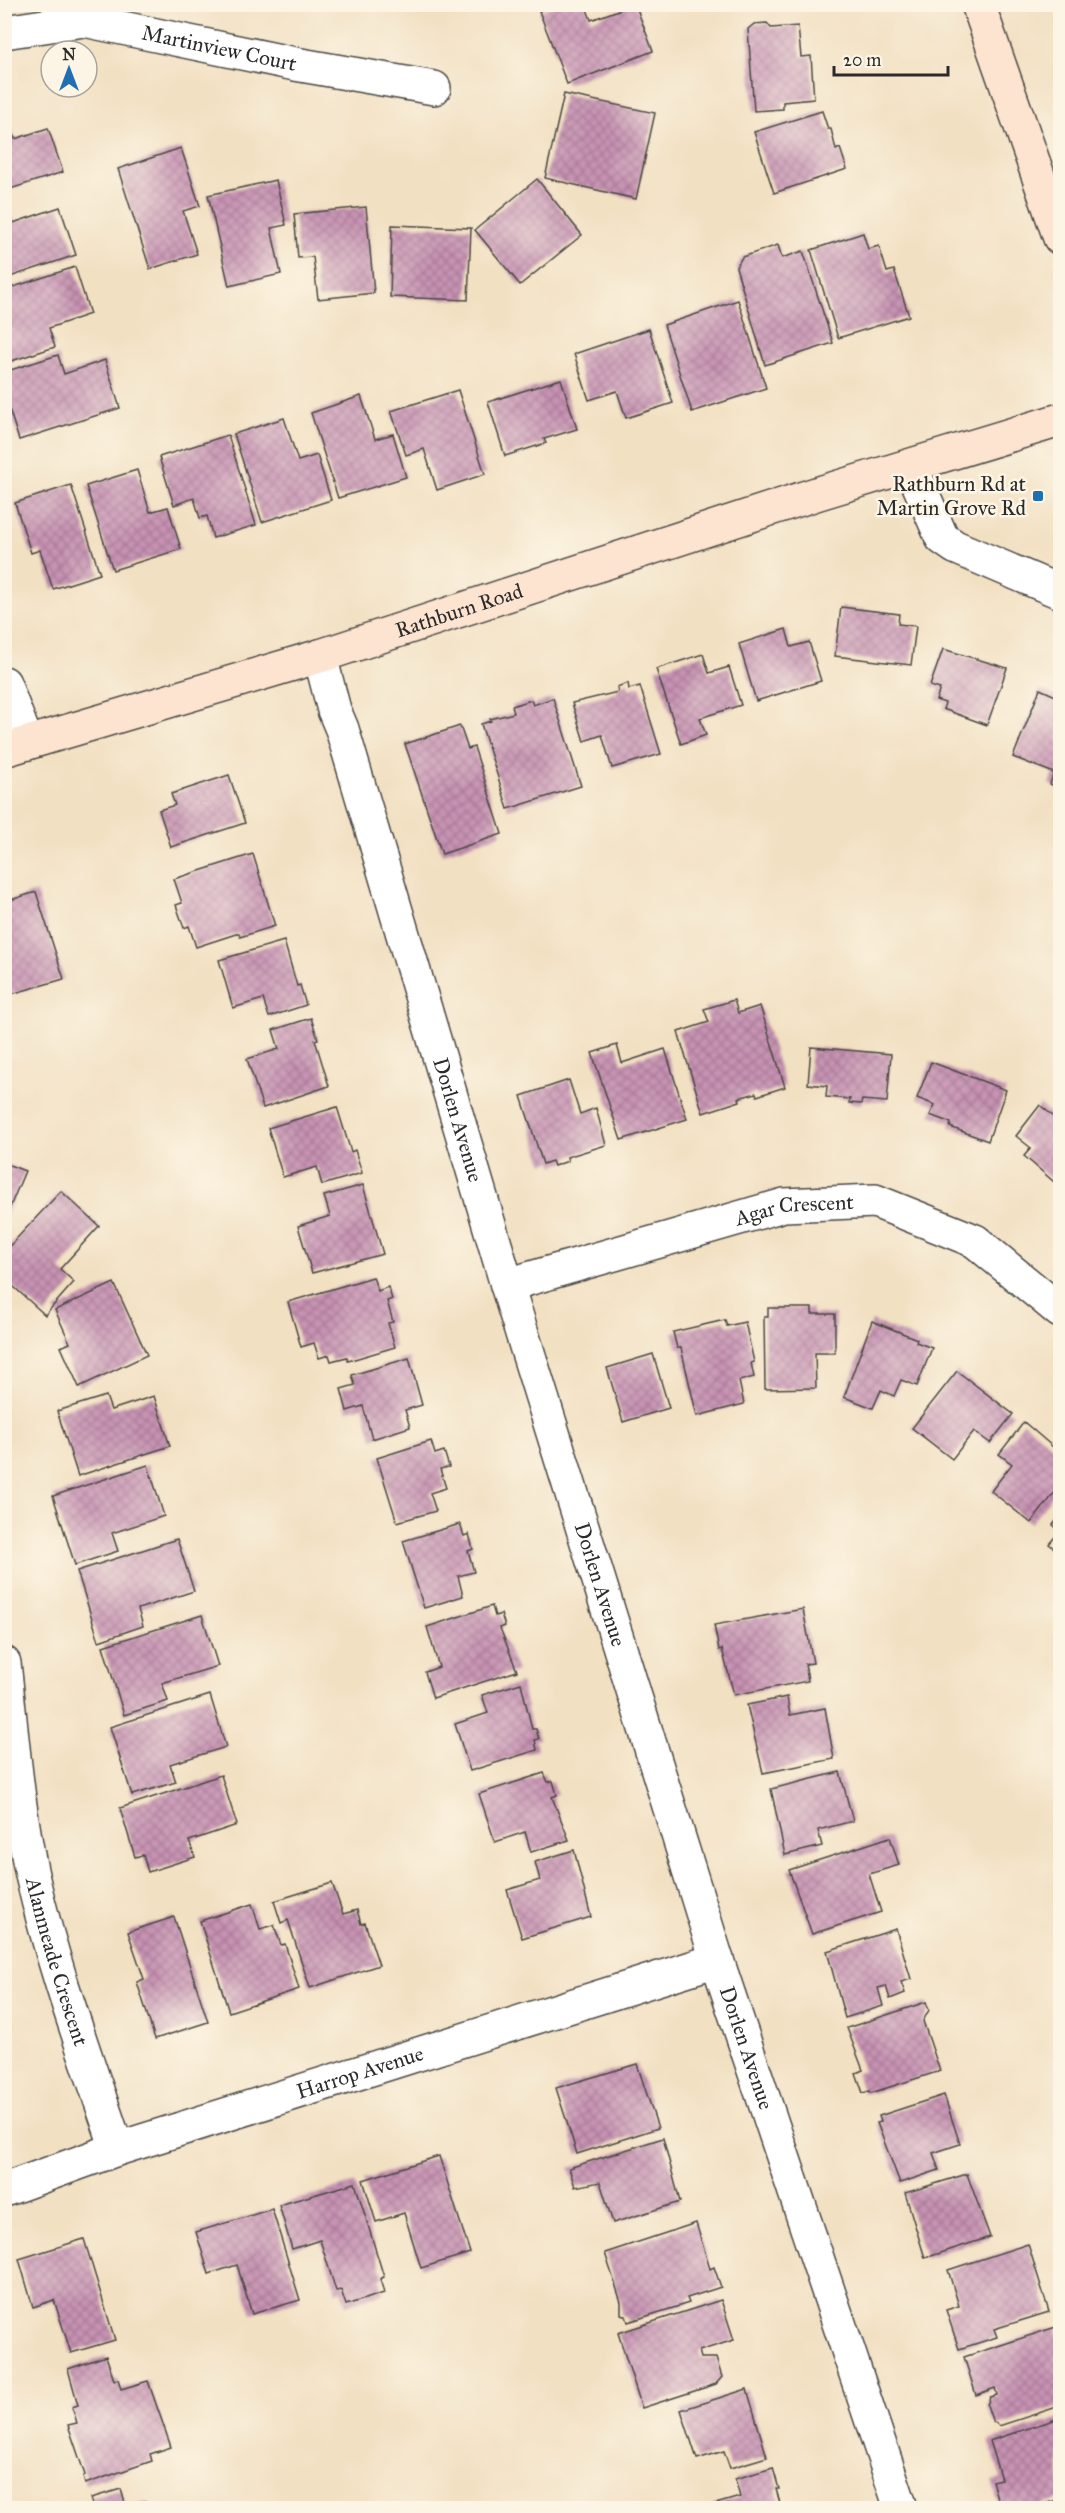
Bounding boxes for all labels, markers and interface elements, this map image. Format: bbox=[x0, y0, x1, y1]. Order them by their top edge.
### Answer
street label: Martinview Court bbox=[140, 19, 299, 77]
north arrow bbox=[39, 39, 99, 99]
scale bar bbox=[834, 39, 948, 77]
text: N bbox=[62, 45, 76, 64]
text: 20 m bbox=[843, 49, 881, 71]
place label: Rathburn Rd at Martin Grove Rd bbox=[877, 471, 1027, 521]
marker: Rathburn Rd at Martin Grove Rd bbox=[1031, 489, 1045, 503]
street label: Rathburn Road bbox=[392, 577, 527, 644]
street label: Dorlen Avenue bbox=[427, 1055, 489, 1185]
street label: Agar Crescent bbox=[731, 1189, 855, 1232]
street label: Dorlen Avenue bbox=[569, 1519, 632, 1650]
street label: Alanmeade Crescent bbox=[20, 1874, 94, 2050]
street label: Dorlen Avenue bbox=[714, 1983, 779, 2113]
street label: Harrop Avenue bbox=[293, 2040, 427, 2105]

